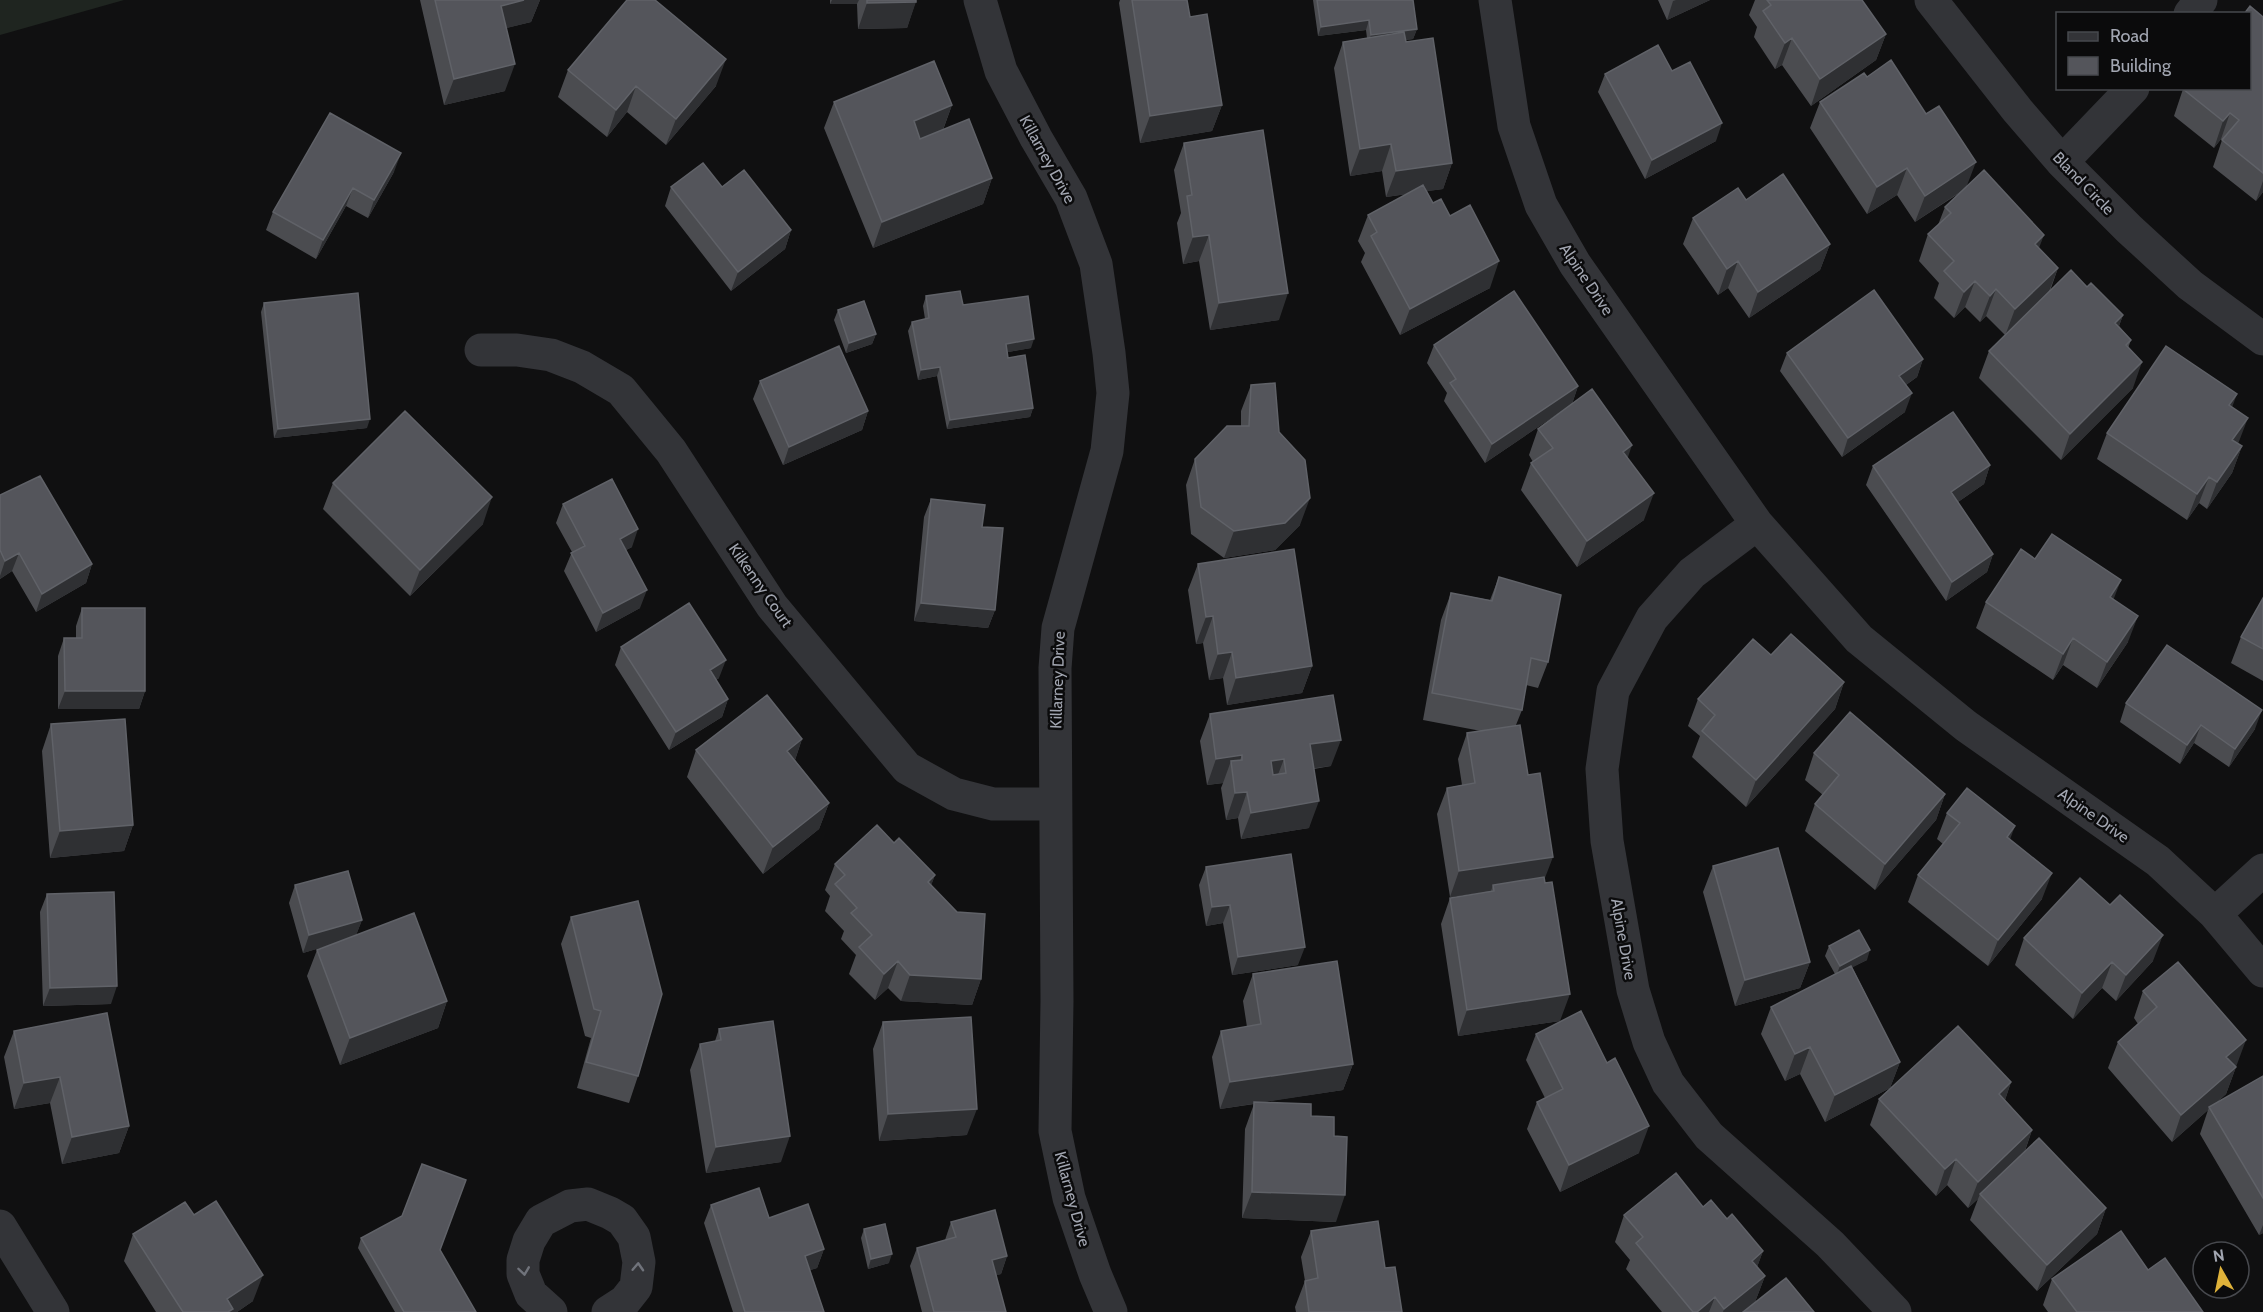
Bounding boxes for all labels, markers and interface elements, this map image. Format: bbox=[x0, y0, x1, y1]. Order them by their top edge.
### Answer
legend bbox=[2056, 12, 2251, 90]
text: Road bbox=[2110, 25, 2149, 47]
text: Building bbox=[2110, 55, 2172, 77]
street label: Killarney Drive bbox=[1016, 112, 1080, 207]
street label: Bland Circle bbox=[2049, 148, 2118, 219]
street label: Alpine Drive bbox=[1556, 240, 1618, 319]
street label: Kilkenny Court bbox=[725, 540, 797, 631]
street label: Killarney Drive bbox=[1046, 631, 1069, 729]
street label: Alpine Drive bbox=[2054, 784, 2133, 847]
street label: Alpine Drive bbox=[1607, 897, 1640, 981]
street label: Killarney Drive bbox=[1051, 1149, 1094, 1249]
north arrow bbox=[2191, 1240, 2251, 1300]
text: N bbox=[2212, 1245, 2226, 1266]
one-way arrow bbox=[631, 1262, 644, 1271]
one-way arrow bbox=[518, 1266, 530, 1276]

